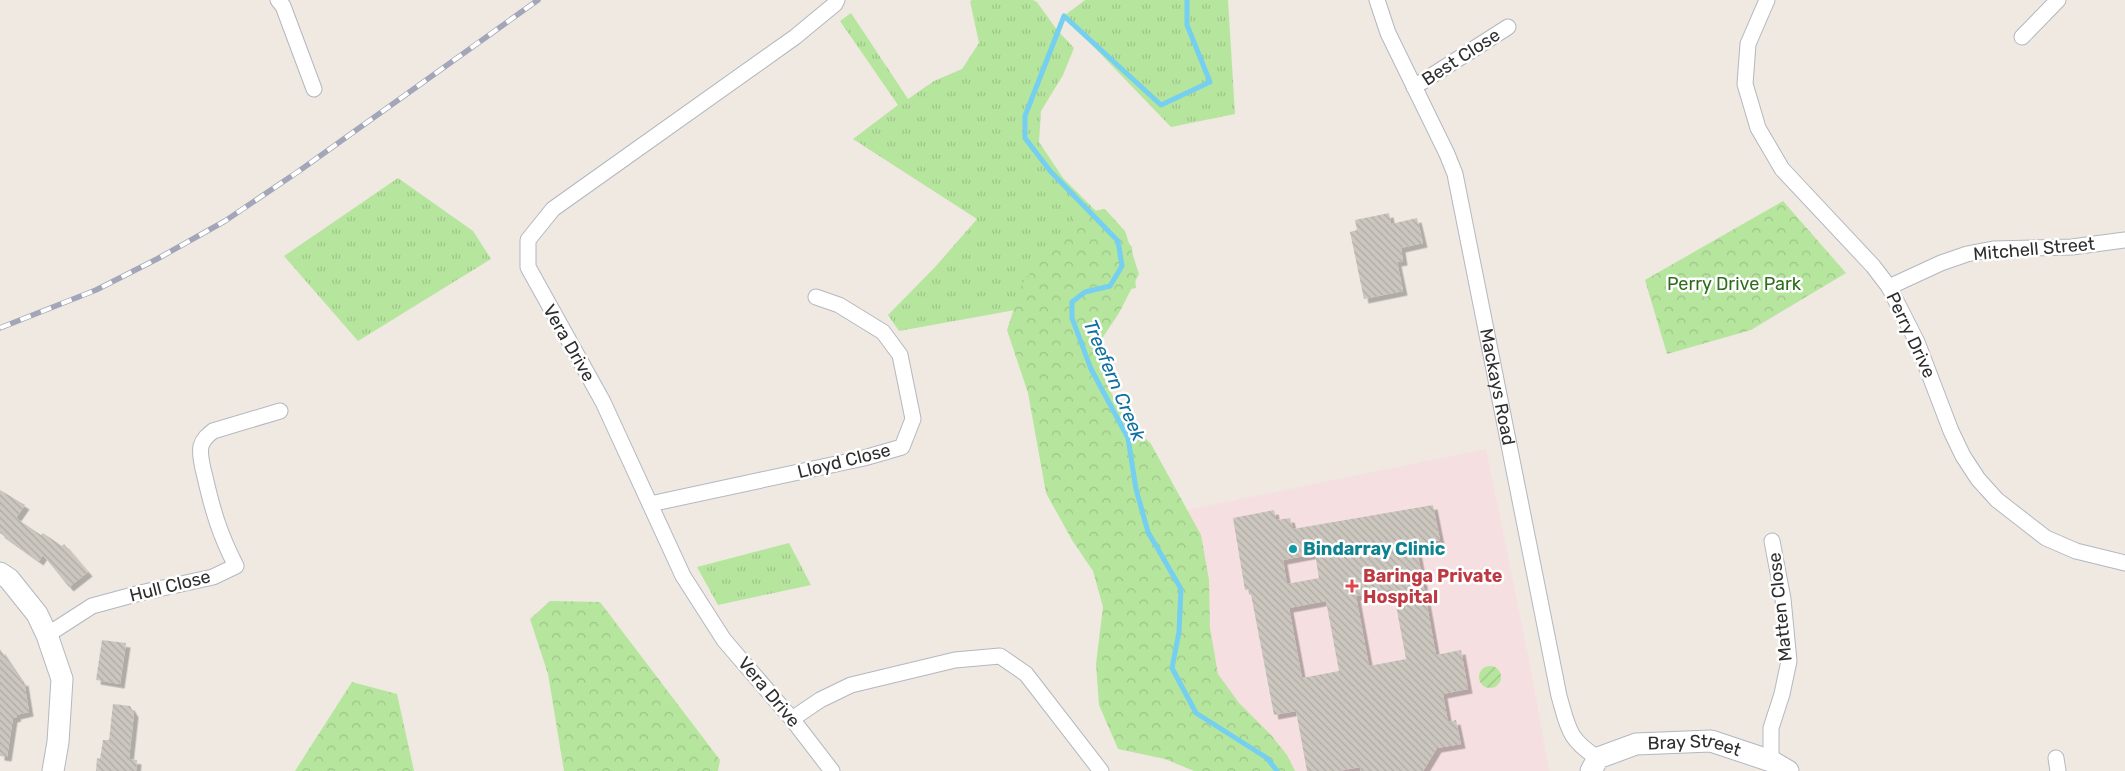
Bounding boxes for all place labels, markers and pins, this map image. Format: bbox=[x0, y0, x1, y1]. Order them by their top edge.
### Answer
place label: Bindarray Clinic bbox=[1303, 538, 1446, 560]
marker: Bindarray Clinic bbox=[1287, 543, 1299, 555]
place label: Baringa Private Hospital bbox=[1363, 565, 1503, 608]
marker: Baringa Private Hospital bbox=[1345, 579, 1359, 593]

